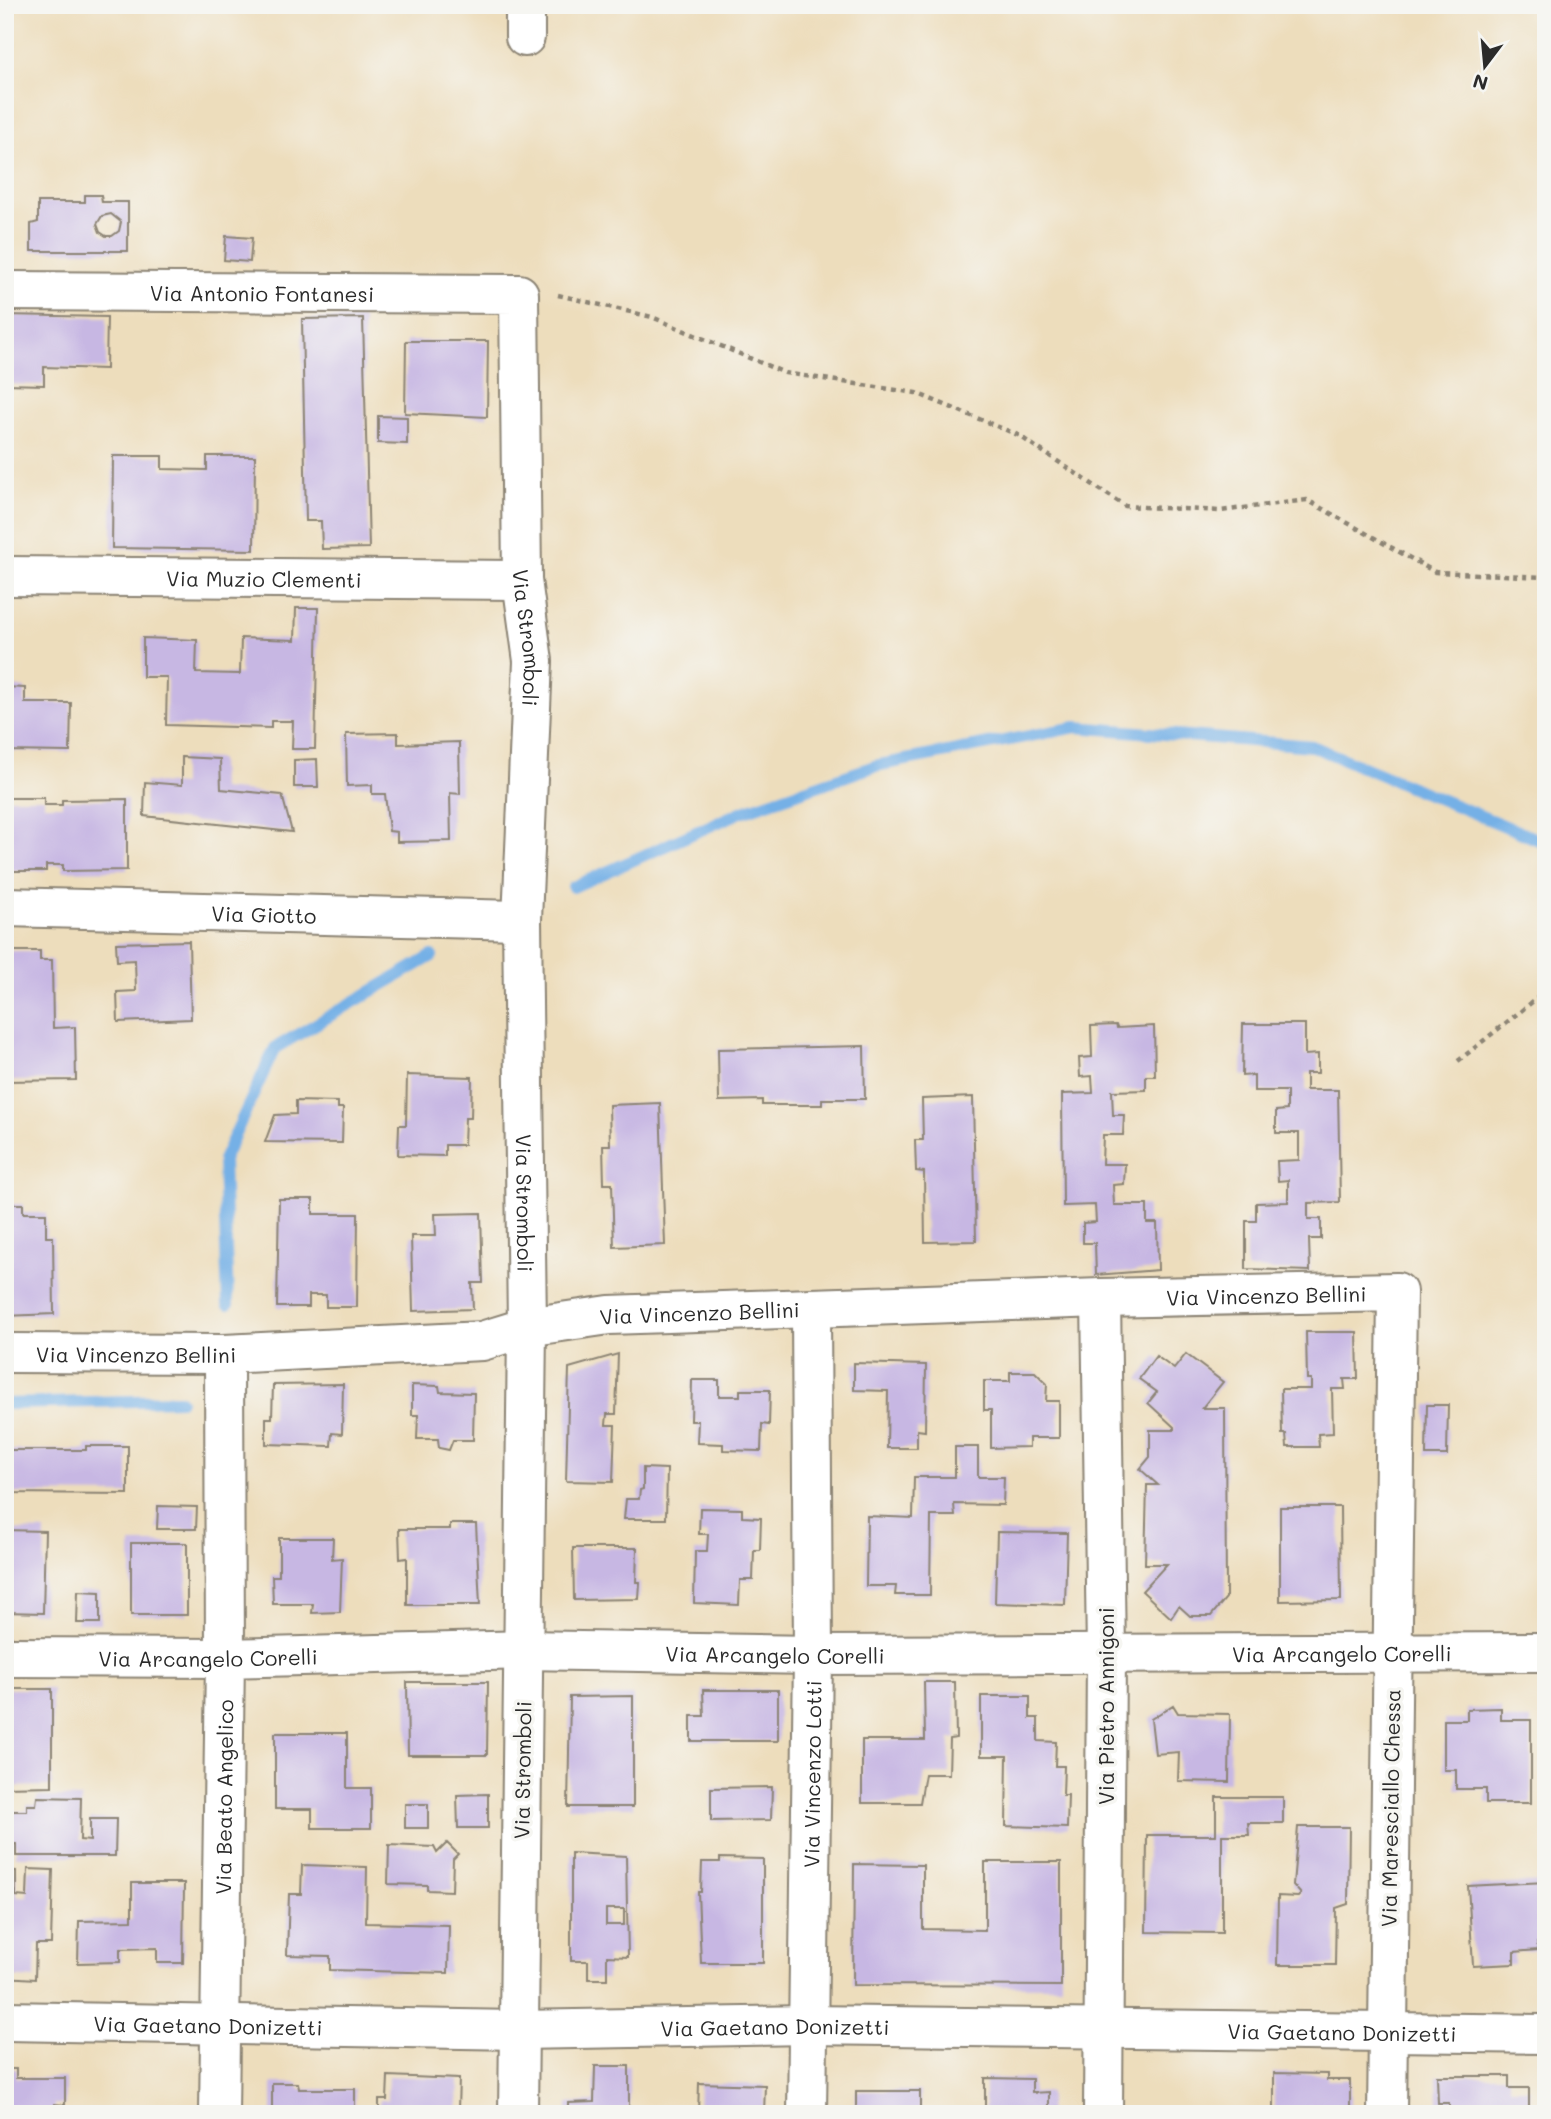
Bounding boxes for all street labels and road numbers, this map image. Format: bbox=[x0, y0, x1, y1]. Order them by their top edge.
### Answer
street label: Via Antonio Fontanesi bbox=[150, 278, 374, 307]
street label: Via Muzio Clementi bbox=[166, 564, 362, 592]
street label: Via Stromboli bbox=[508, 569, 547, 707]
street label: Via Giotto bbox=[211, 899, 317, 928]
street label: Via Stromboli bbox=[511, 1134, 540, 1272]
street label: Via Vincenzo Bellini bbox=[1166, 1279, 1367, 1310]
street label: Via Vincenzo Bellini bbox=[598, 1295, 800, 1330]
street label: Via Vincenzo Bellini bbox=[36, 1340, 237, 1368]
street label: Via Pietro Annigoni bbox=[1092, 1607, 1119, 1805]
street label: Via Arcangelo Corelli bbox=[665, 1639, 885, 1669]
street label: Via Arcangelo Corelli bbox=[1232, 1639, 1452, 1667]
street label: Via Arcangelo Corelli bbox=[98, 1642, 318, 1672]
street label: Via Vincenzo Lotti bbox=[797, 1680, 826, 1868]
street label: Via Maresciallo Chessa bbox=[1374, 1689, 1406, 1927]
street label: Via Beato Angelico bbox=[208, 1699, 238, 1895]
street label: Via Stromboli bbox=[507, 1701, 537, 1839]
street label: Via Gaetano Donizetti bbox=[93, 2009, 323, 2040]
street label: Via Gaetano Donizetti bbox=[660, 2011, 890, 2041]
street label: Via Gaetano Donizetti bbox=[1227, 2017, 1457, 2046]

